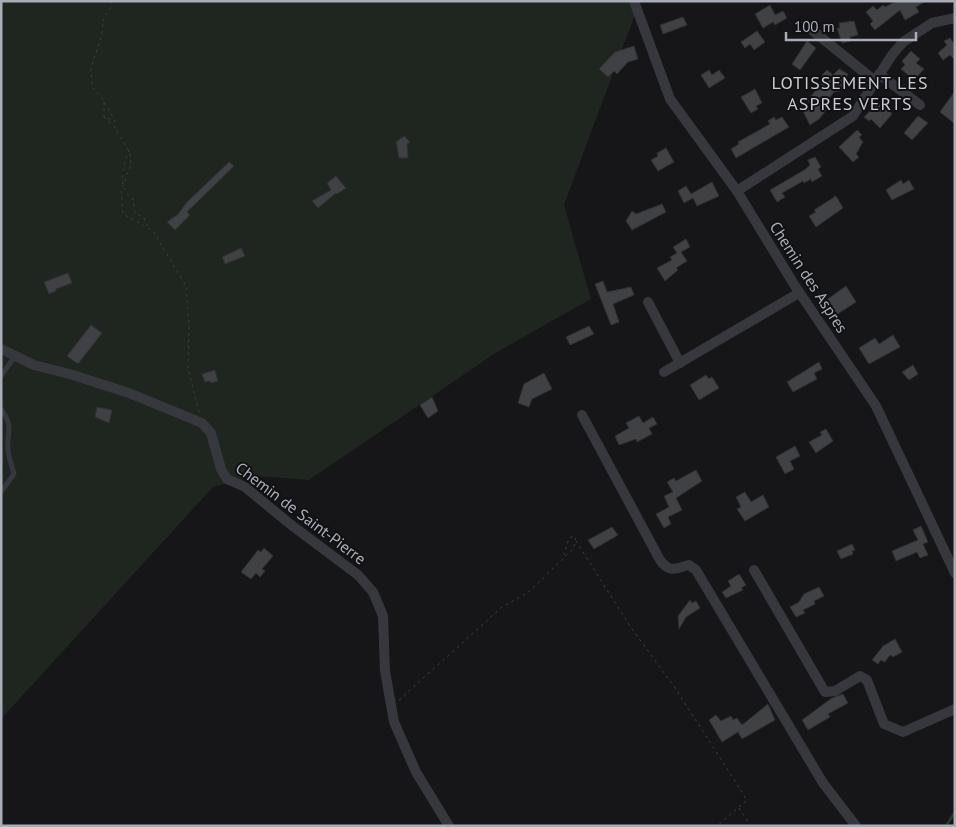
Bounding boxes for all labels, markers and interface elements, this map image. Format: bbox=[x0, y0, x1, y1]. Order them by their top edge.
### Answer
scale bar bbox=[786, 10, 916, 42]
text: 100 m bbox=[794, 17, 835, 36]
district label: LOTISSEMENT LES ASPRES VERTS bbox=[771, 71, 929, 115]
street label: Chemin des Aspres bbox=[766, 218, 853, 337]
street label: Chemin de Saint-Pierre bbox=[232, 458, 370, 568]

